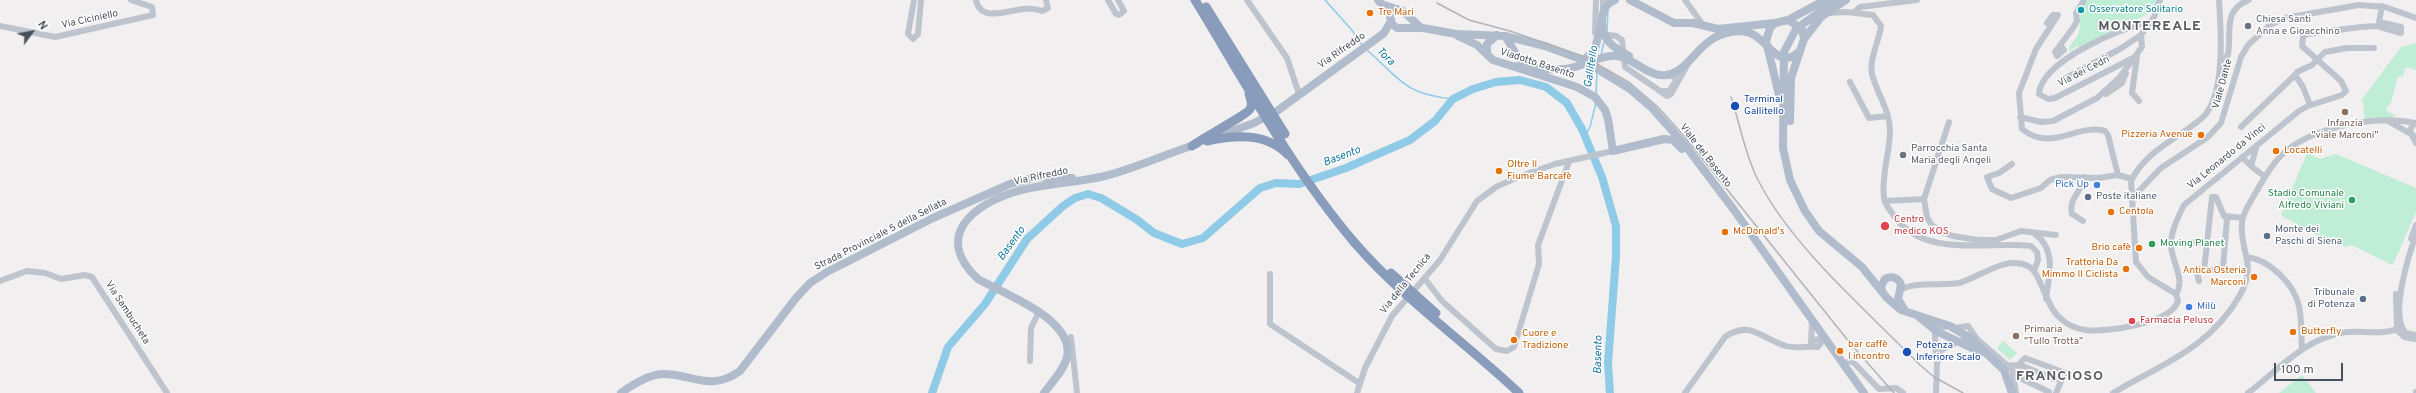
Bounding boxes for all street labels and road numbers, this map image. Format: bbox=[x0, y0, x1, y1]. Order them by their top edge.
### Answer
street label: Via Ciciniello bbox=[61, 8, 119, 32]
street label: Via Rifreddo bbox=[1316, 30, 1368, 72]
street label: Viadotto Basento bbox=[1498, 46, 1576, 82]
street label: Via dei Cedri bbox=[2056, 54, 2112, 90]
street label: Viale Dante bbox=[2211, 58, 2235, 110]
street label: Viale del Basento bbox=[1676, 122, 1734, 190]
street label: Via Leonardo da Vinci bbox=[2185, 122, 2269, 192]
street label: Via Rifreddo bbox=[1013, 165, 1069, 189]
street label: Strada Provinciale 5 della Sellata bbox=[813, 196, 949, 274]
street label: Via della Tecnica bbox=[1378, 251, 1434, 317]
street label: Via Sambucheta bbox=[102, 279, 152, 347]

